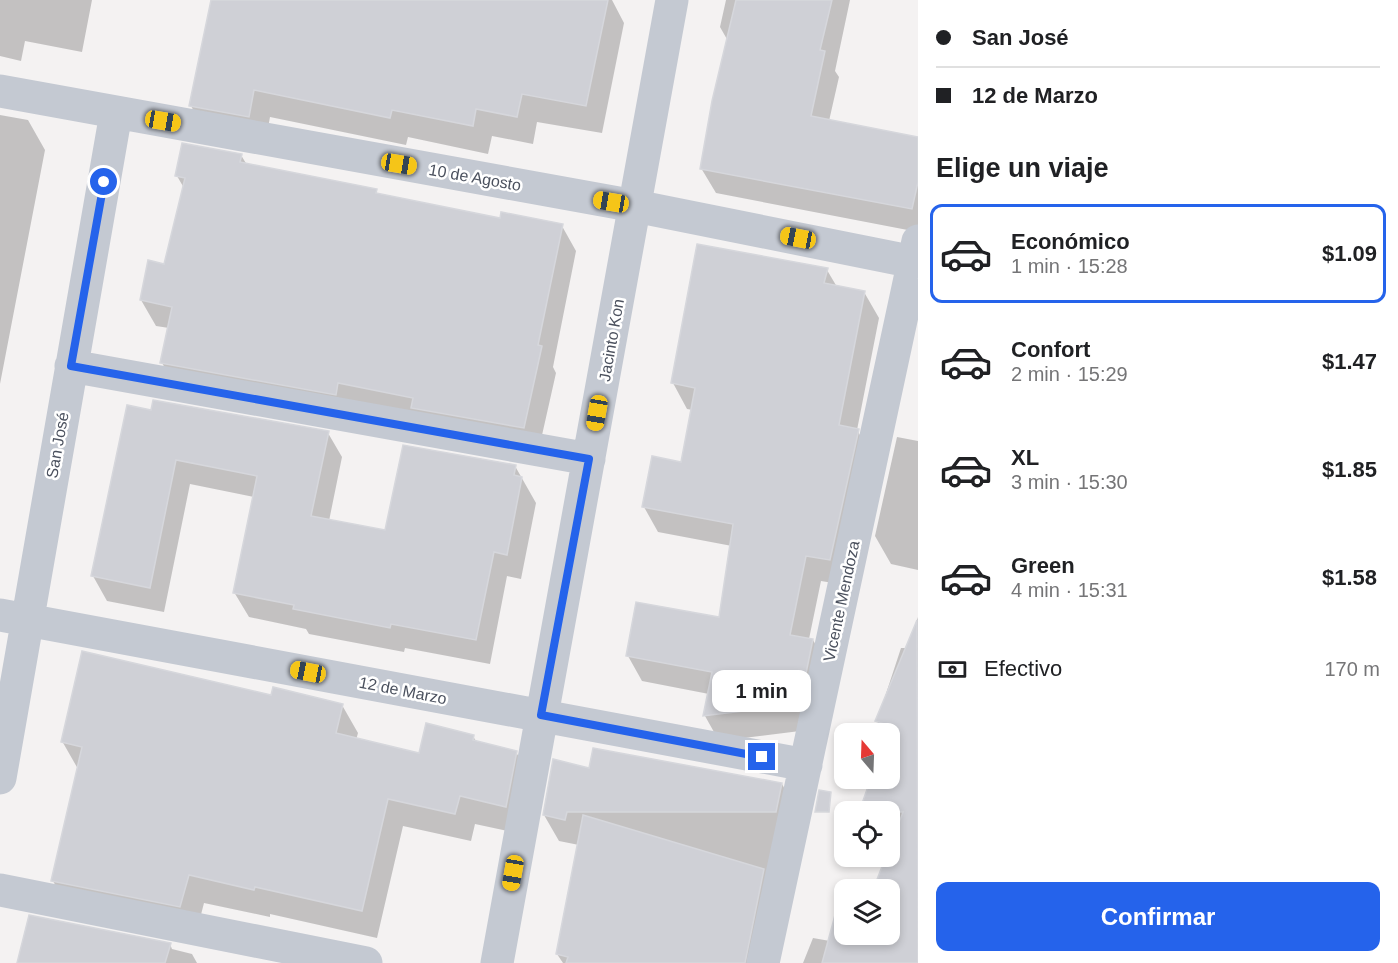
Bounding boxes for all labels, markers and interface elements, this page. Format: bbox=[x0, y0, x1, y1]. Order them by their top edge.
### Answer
text: San José bbox=[972, 25, 1069, 50]
text: 12 de Marzo bbox=[972, 83, 1098, 108]
car bbox=[144, 109, 182, 133]
car bbox=[380, 152, 418, 176]
text: Elige un viaje bbox=[936, 153, 1109, 183]
street label: 10 de Agosto bbox=[427, 161, 522, 194]
route start bbox=[90, 168, 117, 195]
car bbox=[592, 190, 630, 214]
car bbox=[779, 226, 817, 250]
icon: car bbox=[939, 227, 993, 281]
text: Económico bbox=[1011, 229, 1130, 254]
text: $1.09 bbox=[1322, 241, 1377, 266]
text: 1 min · 15:28 bbox=[1011, 255, 1128, 277]
street label: Jacinto Kon bbox=[596, 297, 627, 383]
icon: car bbox=[939, 335, 993, 389]
text: Confort bbox=[1011, 337, 1090, 362]
text: $1.47 bbox=[1322, 349, 1377, 374]
text: 2 min · 15:29 bbox=[1011, 363, 1128, 385]
car bbox=[585, 394, 609, 432]
street label: San José bbox=[43, 411, 72, 479]
icon: car bbox=[939, 443, 993, 497]
text: XL bbox=[1011, 445, 1039, 470]
text: $1.85 bbox=[1322, 457, 1377, 482]
text: 3 min · 15:30 bbox=[1011, 471, 1128, 493]
street label: Vicente Mendoza bbox=[820, 539, 863, 663]
icon: car bbox=[939, 551, 993, 605]
text: Green bbox=[1011, 553, 1075, 578]
text: $1.58 bbox=[1322, 565, 1377, 590]
text: 4 min · 15:31 bbox=[1011, 579, 1128, 601]
icon: cash bbox=[936, 653, 969, 686]
text: Efectivo bbox=[984, 656, 1062, 681]
text: 170 m bbox=[1324, 658, 1380, 680]
car bbox=[289, 660, 327, 684]
callout: 1 min bbox=[712, 670, 812, 712]
street label: 12 de Marzo bbox=[358, 674, 448, 707]
text: 1 min bbox=[735, 680, 788, 702]
north arrow bbox=[834, 723, 900, 789]
map controls bbox=[834, 723, 900, 945]
route end bbox=[748, 743, 775, 770]
button: locate bbox=[834, 801, 900, 867]
car bbox=[501, 854, 525, 892]
button: layers bbox=[834, 879, 900, 945]
button: Confirmar bbox=[936, 882, 1380, 951]

